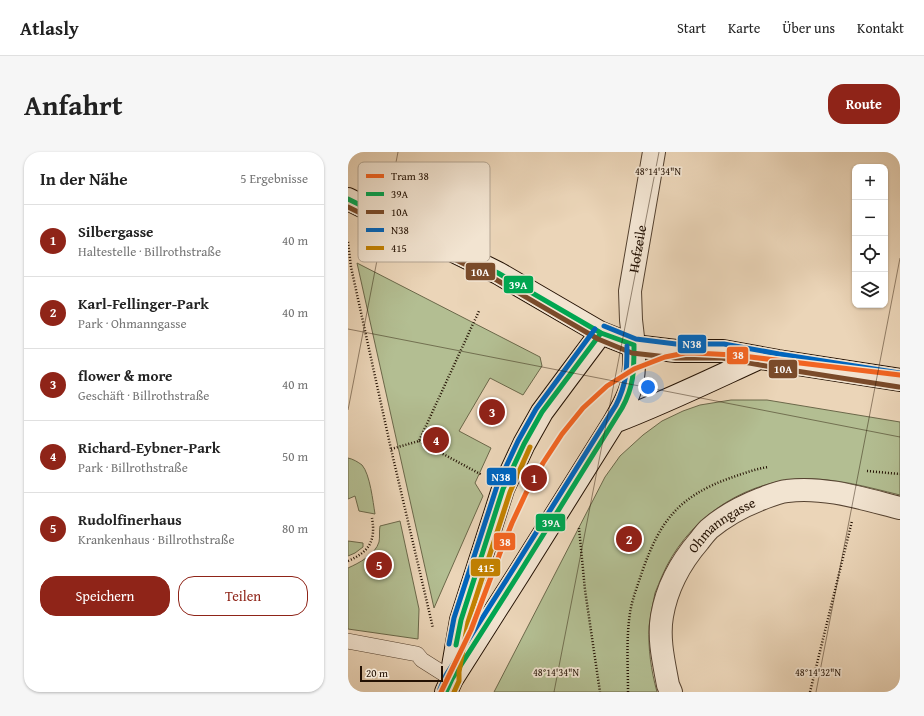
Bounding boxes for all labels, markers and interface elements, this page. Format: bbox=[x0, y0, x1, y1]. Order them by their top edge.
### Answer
text: Atlasly bbox=[20, 14, 79, 42]
text: Start bbox=[677, 18, 706, 38]
text: Karte bbox=[728, 18, 760, 38]
text: Über uns bbox=[782, 18, 835, 38]
text: Kontakt bbox=[857, 18, 904, 38]
text: Anfahrt bbox=[24, 84, 123, 125]
button: Route bbox=[828, 84, 900, 124]
legend bbox=[358, 162, 490, 262]
text: 48°14'34"N bbox=[635, 164, 681, 179]
map controls bbox=[852, 164, 888, 308]
button: + bbox=[852, 164, 888, 200]
text: In der Nähe bbox=[40, 166, 128, 191]
text: Tram 38 bbox=[391, 168, 429, 184]
text: 5 Ergebnisse bbox=[240, 169, 308, 188]
text: 39A bbox=[391, 186, 409, 202]
button: − bbox=[852, 200, 888, 236]
text: 10A bbox=[391, 204, 409, 220]
text: Silbergasse bbox=[78, 221, 154, 242]
text: N38 bbox=[391, 222, 409, 238]
street label: Hofzeile bbox=[623, 223, 651, 274]
text: 1 bbox=[50, 231, 56, 250]
text: 40 m bbox=[282, 231, 308, 250]
button: locate bbox=[852, 236, 888, 272]
text: 415 bbox=[391, 240, 407, 256]
text: Haltestelle · Billrothstraße bbox=[78, 242, 221, 261]
line badge: 10A bbox=[465, 262, 496, 281]
text: 10A bbox=[471, 264, 489, 280]
button: layers bbox=[852, 272, 888, 308]
line badge: 39A bbox=[503, 275, 534, 294]
text: 39A bbox=[509, 277, 527, 293]
text: Karl-Fellinger-Park bbox=[78, 293, 209, 314]
text: 2 bbox=[50, 303, 56, 322]
text: 40 m bbox=[282, 303, 308, 322]
text: Park · Ohmanngasse bbox=[78, 314, 187, 333]
line badge: N38 bbox=[677, 334, 707, 354]
text: N38 bbox=[683, 336, 702, 352]
line badge: 38 bbox=[726, 346, 749, 365]
text: 38 bbox=[732, 347, 744, 363]
line badge: 10A bbox=[768, 359, 798, 379]
text: 10A bbox=[774, 361, 792, 377]
text: flower & more bbox=[78, 365, 172, 386]
text: 3 bbox=[50, 375, 56, 394]
text: 40 m bbox=[282, 375, 308, 394]
your location bbox=[638, 377, 658, 397]
text: Geschäft · Billrothstraße bbox=[78, 386, 209, 405]
pin: 3 bbox=[479, 397, 505, 427]
pin: 4 bbox=[423, 425, 449, 455]
text: Richard-Eybner-Park bbox=[78, 437, 220, 458]
text: 4 bbox=[50, 447, 56, 466]
text: 50 m bbox=[282, 447, 308, 466]
text: Park · Billrothstraße bbox=[78, 458, 188, 477]
pin: 1 bbox=[521, 463, 547, 493]
line badge: N38 bbox=[486, 467, 517, 486]
text: N38 bbox=[492, 469, 511, 485]
street label: Ohmanngasse bbox=[683, 492, 759, 557]
text: Rudolfinerhaus bbox=[78, 509, 182, 530]
line badge: 39A bbox=[535, 513, 566, 532]
text: 39A bbox=[542, 515, 560, 531]
text: 5 bbox=[50, 519, 56, 538]
text: 80 m bbox=[282, 519, 308, 538]
pin: 2 bbox=[616, 524, 642, 554]
text: Krankenhaus · Billrothstraße bbox=[78, 530, 234, 549]
line badge: 38 bbox=[493, 532, 516, 551]
text: 38 bbox=[499, 534, 511, 550]
pin: 5 bbox=[366, 550, 392, 580]
line badge: 415 bbox=[470, 558, 501, 577]
text: 415 bbox=[477, 560, 495, 576]
button: Speichern bbox=[40, 576, 170, 616]
button: Teilen bbox=[178, 576, 308, 616]
scale bar bbox=[360, 664, 443, 683]
text: 20 m bbox=[366, 665, 388, 681]
text: 48°14'34"N bbox=[533, 665, 579, 680]
text: 48°14'32"N bbox=[795, 665, 841, 680]

